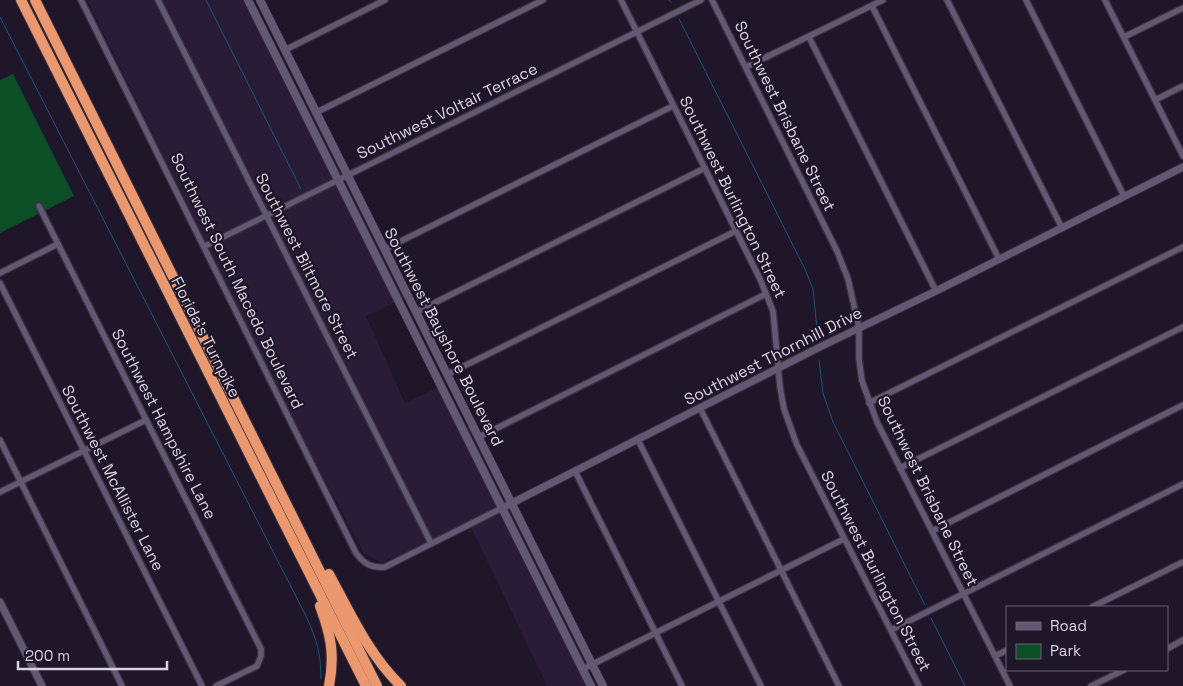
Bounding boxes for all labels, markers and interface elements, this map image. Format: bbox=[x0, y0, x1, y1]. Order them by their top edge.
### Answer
street label: Southwest Brisbane Street bbox=[730, 17, 840, 215]
street label: Southwest Voltair Terrace bbox=[353, 58, 541, 164]
street label: Southwest Burlington Street bbox=[675, 92, 791, 302]
street label: Southwest South Macedo Boulevard bbox=[166, 150, 308, 412]
street label: Southwest Biltmore Street bbox=[251, 169, 363, 363]
street label: Southwest Bayshore Boulevard bbox=[380, 224, 508, 450]
street label: Florida's Turnpike bbox=[166, 273, 246, 401]
street label: Southwest Thornhill Drive bbox=[680, 302, 866, 410]
street label: Southwest Hampshire Lane bbox=[107, 325, 221, 523]
street label: Southwest McAllister Lane bbox=[57, 382, 169, 574]
street label: Southwest Brisbane Street bbox=[873, 392, 983, 590]
street label: Southwest Burlington Street bbox=[816, 467, 936, 675]
legend bbox=[1006, 606, 1168, 671]
text: Road bbox=[1050, 616, 1087, 635]
scale bar bbox=[18, 638, 166, 670]
text: Park bbox=[1050, 641, 1081, 660]
text: 200 m bbox=[25, 646, 70, 665]

